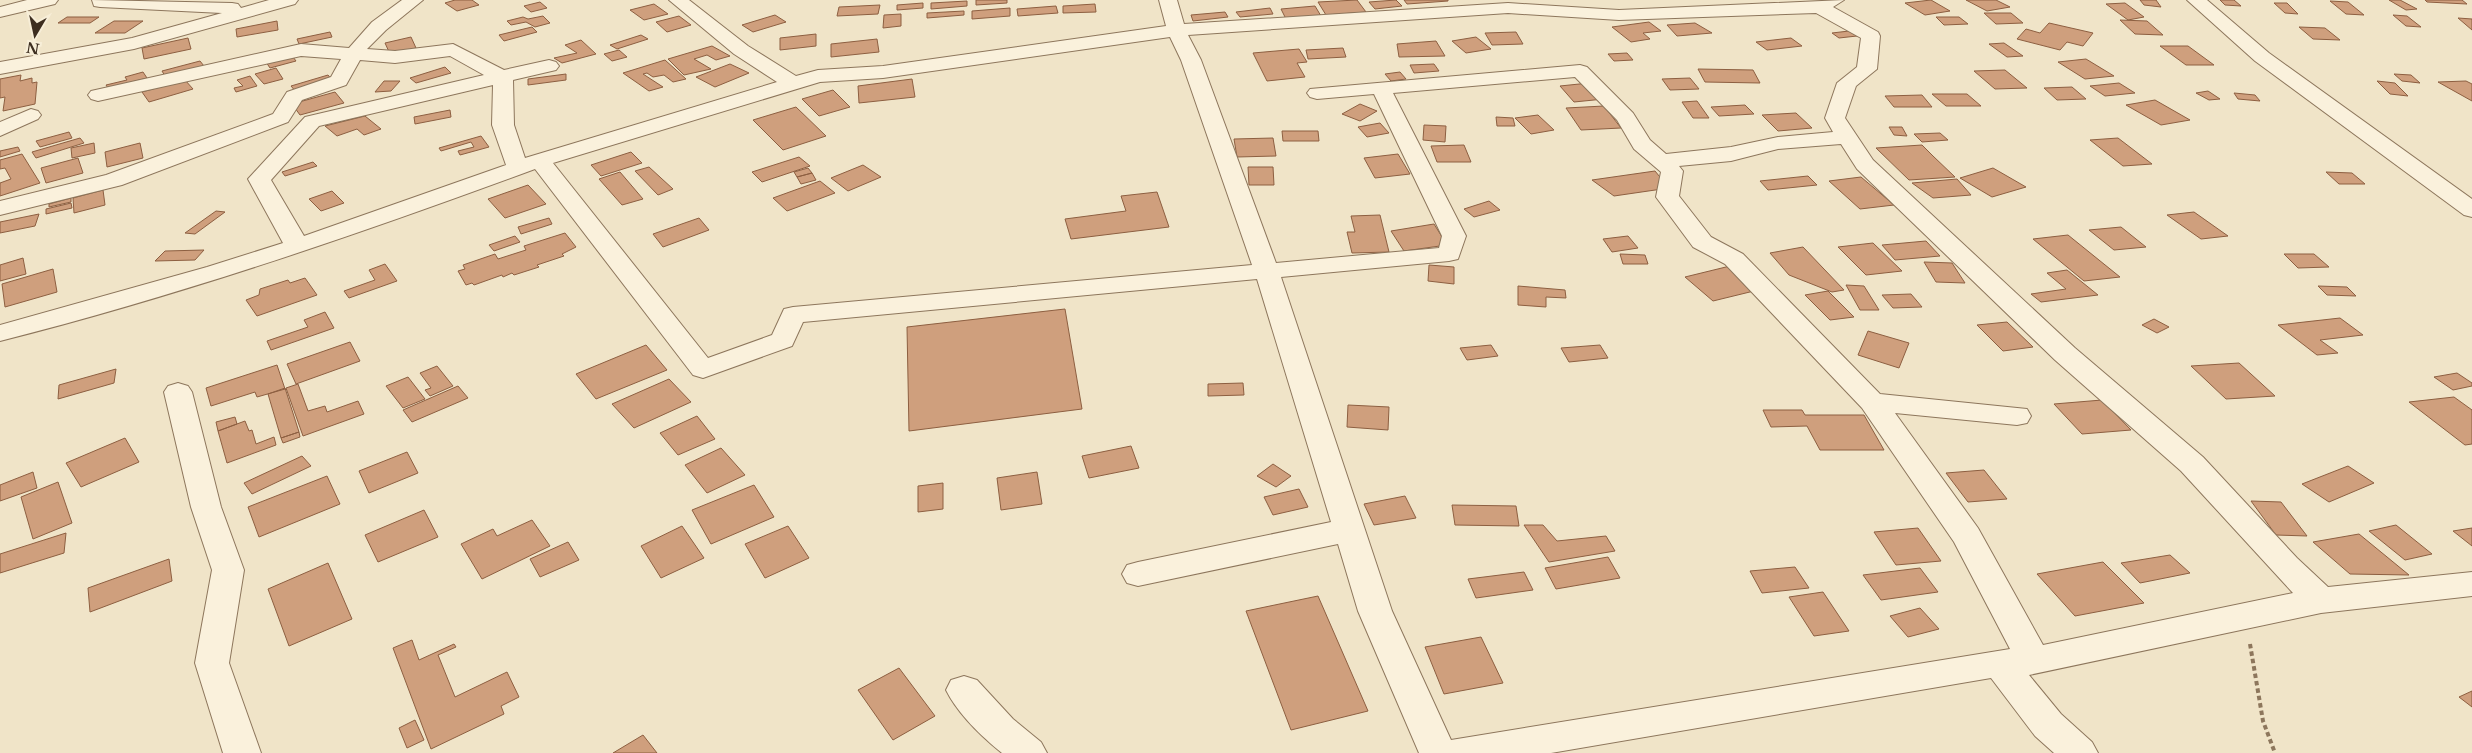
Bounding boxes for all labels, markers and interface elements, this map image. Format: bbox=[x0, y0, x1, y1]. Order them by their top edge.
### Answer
north arrow bbox=[10, 10, 60, 60]
text: N bbox=[25, 38, 41, 58]

